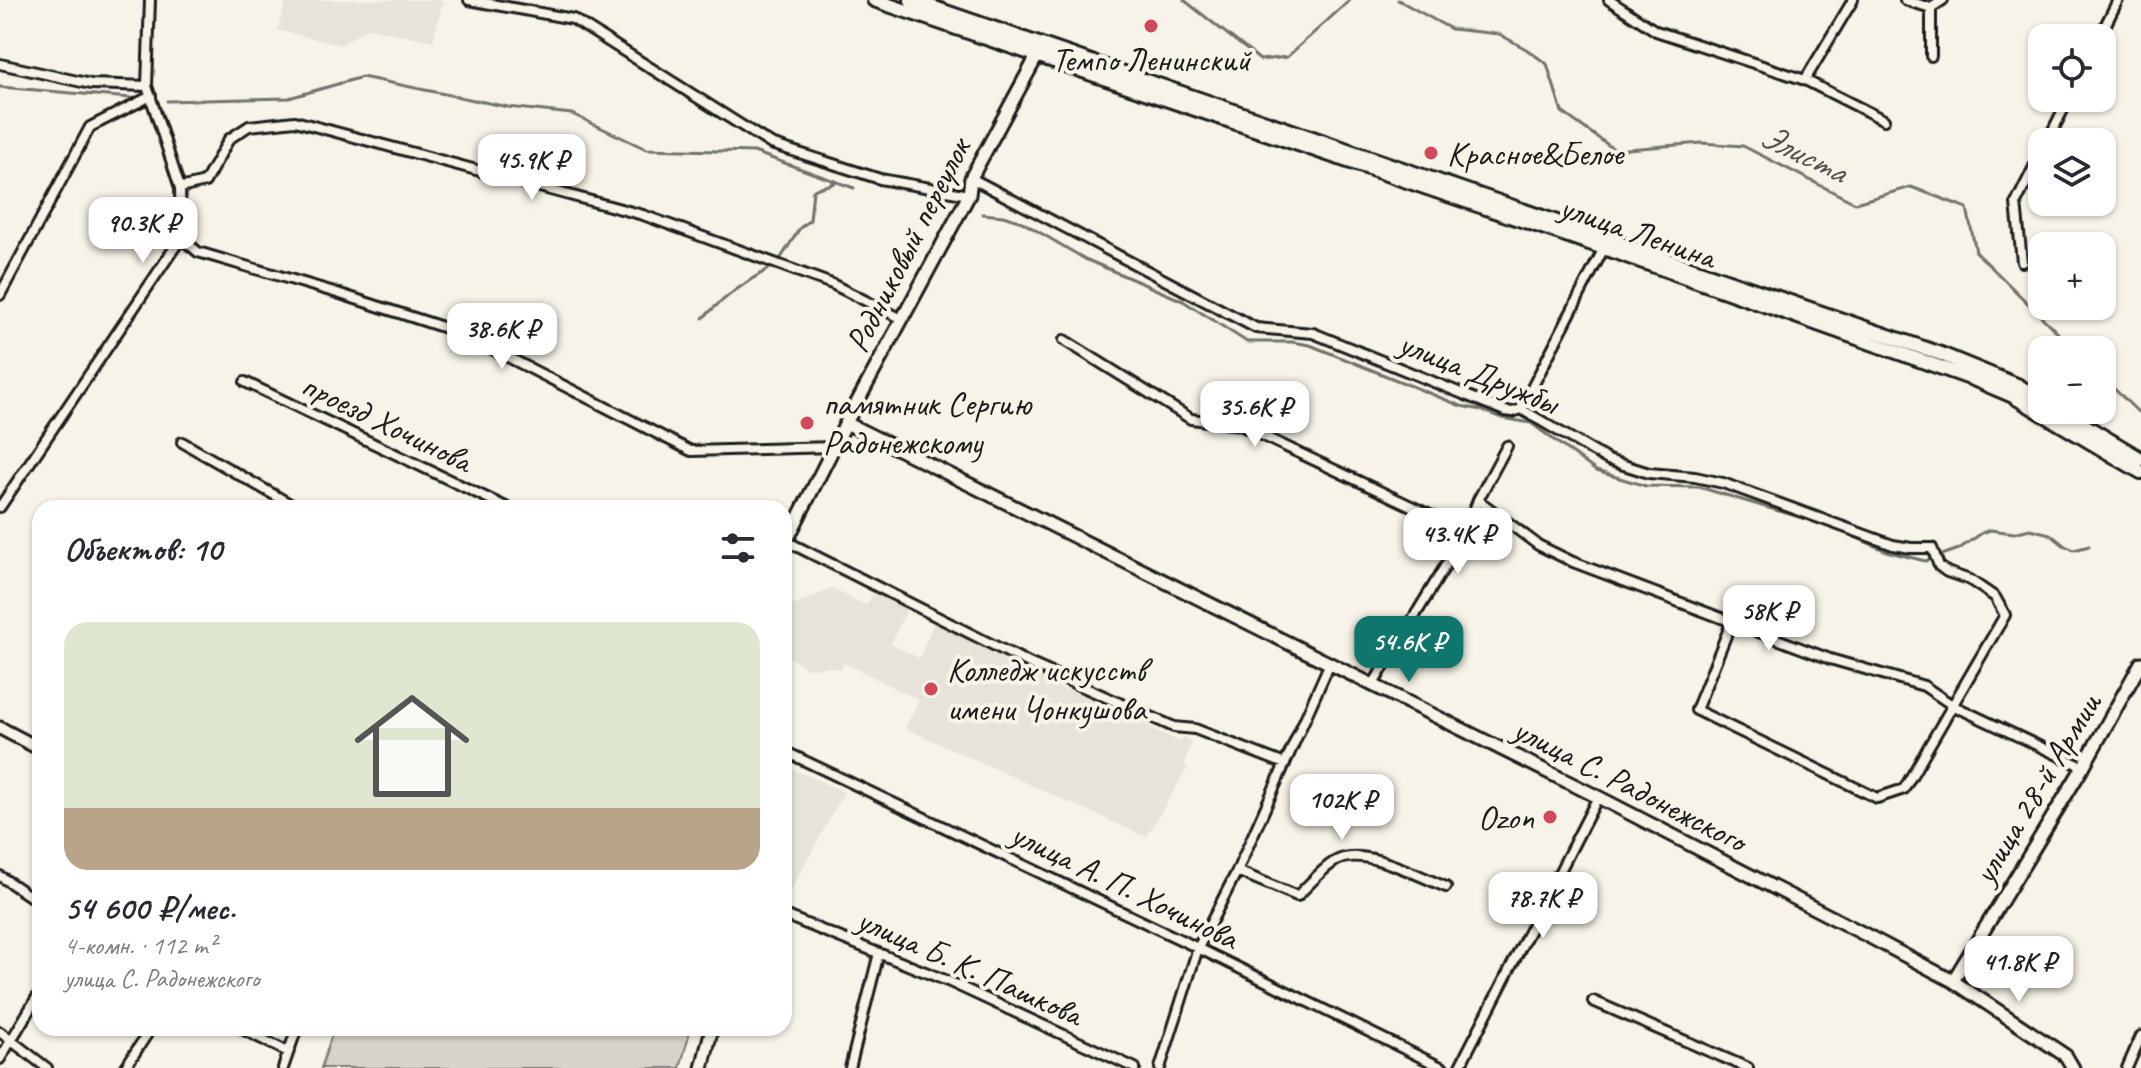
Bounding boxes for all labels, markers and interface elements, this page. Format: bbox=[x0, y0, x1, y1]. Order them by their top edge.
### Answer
marker: Темпо Ленинский bbox=[1142, 17, 1160, 35]
map controls bbox=[2028, 24, 2116, 424]
button: locate bbox=[2028, 24, 2116, 112]
place label: Темпо Ленинский bbox=[1052, 38, 1252, 81]
water label: Элиста bbox=[1753, 112, 1858, 195]
street label: Родниковый переулок bbox=[835, 128, 981, 359]
button: layers bbox=[2028, 128, 2116, 216]
place label: Красное&Белое bbox=[1447, 132, 1625, 175]
pin: 45.9K ₽ bbox=[458, 134, 606, 202]
text: 45.9K ₽ bbox=[496, 143, 568, 176]
marker: Красное&Белое bbox=[1422, 144, 1440, 162]
street label: улица Ленина bbox=[1553, 184, 1724, 279]
pin: 90.3K ₽ bbox=[69, 197, 217, 265]
text: 90.3K ₽ bbox=[107, 206, 179, 239]
button: + bbox=[2028, 232, 2116, 320]
pin: 38.6K ₽ bbox=[428, 303, 576, 371]
text: 38.6K ₽ bbox=[465, 312, 539, 345]
street label: улица Дружбы bbox=[1391, 320, 1568, 425]
button: − bbox=[2028, 336, 2116, 424]
street label: проезд Хочинова bbox=[295, 363, 482, 483]
pin: 35.6K ₽ bbox=[1181, 381, 1329, 449]
place label: памятник Сергию Радонежскому bbox=[823, 382, 1033, 464]
text: 35.6K ₽ bbox=[1218, 390, 1292, 423]
marker: памятник Сергию Радонежскому bbox=[798, 414, 816, 432]
pin: 43.4K ₽ bbox=[1384, 508, 1532, 576]
text: 43.4K ₽ bbox=[1421, 517, 1495, 550]
icon: filters bbox=[716, 526, 760, 570]
text: Объектов: 10 bbox=[64, 527, 222, 570]
pin: 58K ₽ bbox=[1713, 585, 1825, 653]
text: 58K ₽ bbox=[1741, 594, 1797, 627]
pin: 54.6K ₽ bbox=[1335, 616, 1483, 684]
text: 54.6K ₽ bbox=[1372, 625, 1446, 658]
place label: Колледж искусств имени Чонкушова bbox=[947, 648, 1153, 730]
icon: home bbox=[340, 674, 484, 818]
marker: Колледж искусств имени Чонкушова bbox=[922, 680, 940, 698]
street label: улица 28-й Армии bbox=[1962, 683, 2111, 893]
street label: улица С. Радонежского bbox=[1504, 706, 1757, 863]
pin: 102K ₽ bbox=[1277, 774, 1407, 842]
text: 102K ₽ bbox=[1308, 783, 1376, 816]
place label: Ozon bbox=[1478, 796, 1535, 839]
marker: Ozon bbox=[1541, 808, 1559, 826]
street label: улица А. П. Хочинова bbox=[1002, 811, 1247, 960]
pin: 78.7K ₽ bbox=[1469, 872, 1617, 940]
text: 78.7K ₽ bbox=[1507, 881, 1579, 914]
text: 54 600 ₽/мес. bbox=[64, 886, 235, 929]
street label: улица Б. К. Пашкова bbox=[849, 897, 1092, 1037]
text: 4-комн. · 112 m² bbox=[64, 929, 216, 962]
pin: 41.8K ₽ bbox=[1945, 936, 2093, 1004]
text: 41.8K ₽ bbox=[1982, 945, 2056, 978]
text: улица С. Радонежского bbox=[64, 962, 259, 995]

